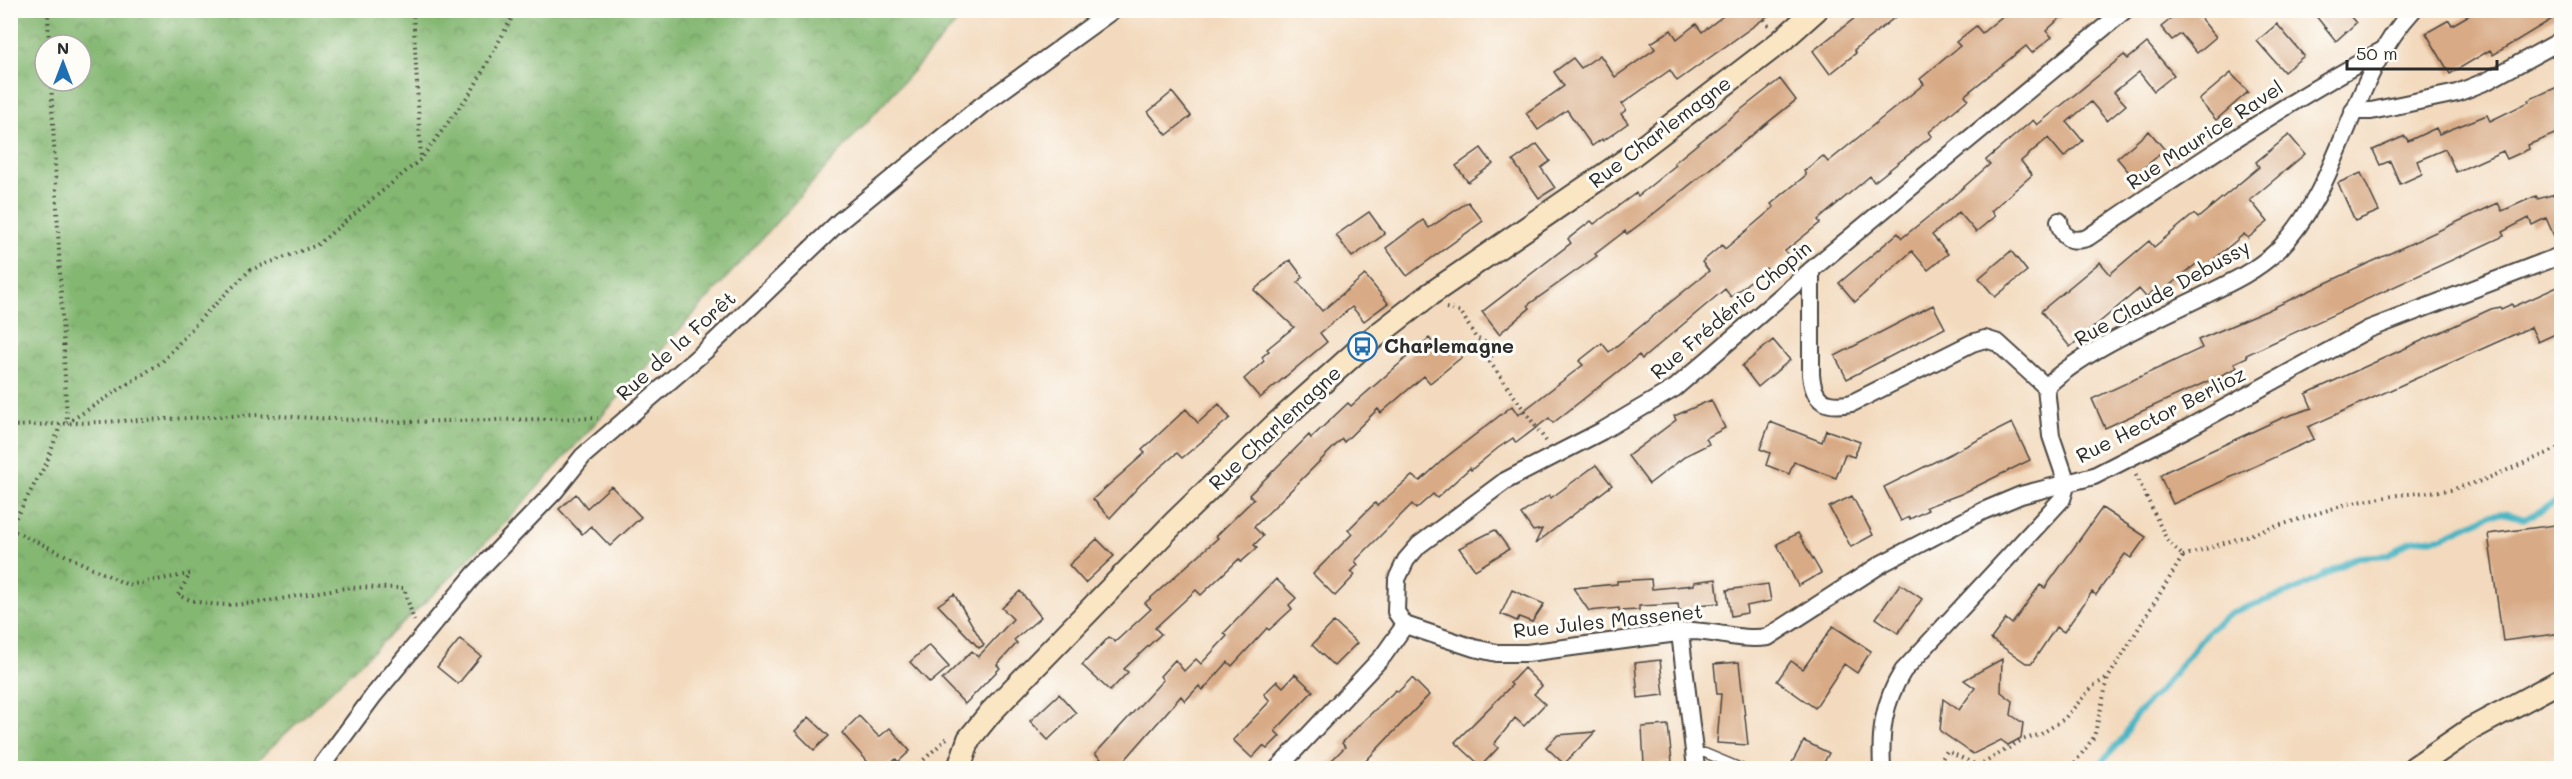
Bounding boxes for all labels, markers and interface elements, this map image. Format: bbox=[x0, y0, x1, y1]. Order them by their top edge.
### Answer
north arrow bbox=[33, 33, 93, 93]
scale bar bbox=[2347, 33, 2497, 71]
text: N bbox=[57, 37, 69, 58]
text: 50 m bbox=[2356, 41, 2398, 65]
street label: Rue Charlemagne bbox=[1583, 69, 1736, 193]
street label: Rue Maurice Ravel bbox=[2121, 74, 2288, 195]
street label: Rue Claude Debussy bbox=[2069, 233, 2254, 351]
street label: Rue Frédéric Chopin bbox=[1644, 234, 1816, 384]
street label: Rue de la Forêt bbox=[610, 285, 741, 406]
bus stop icon: Charlemagne bbox=[1347, 330, 1379, 362]
place label: Charlemagne bbox=[1384, 332, 1514, 358]
street label: Rue Charlemagne bbox=[1203, 359, 1346, 495]
street label: Rue Hector Berlioz bbox=[2071, 360, 2250, 468]
street label: Rue Jules Massenet bbox=[1512, 597, 1704, 643]

